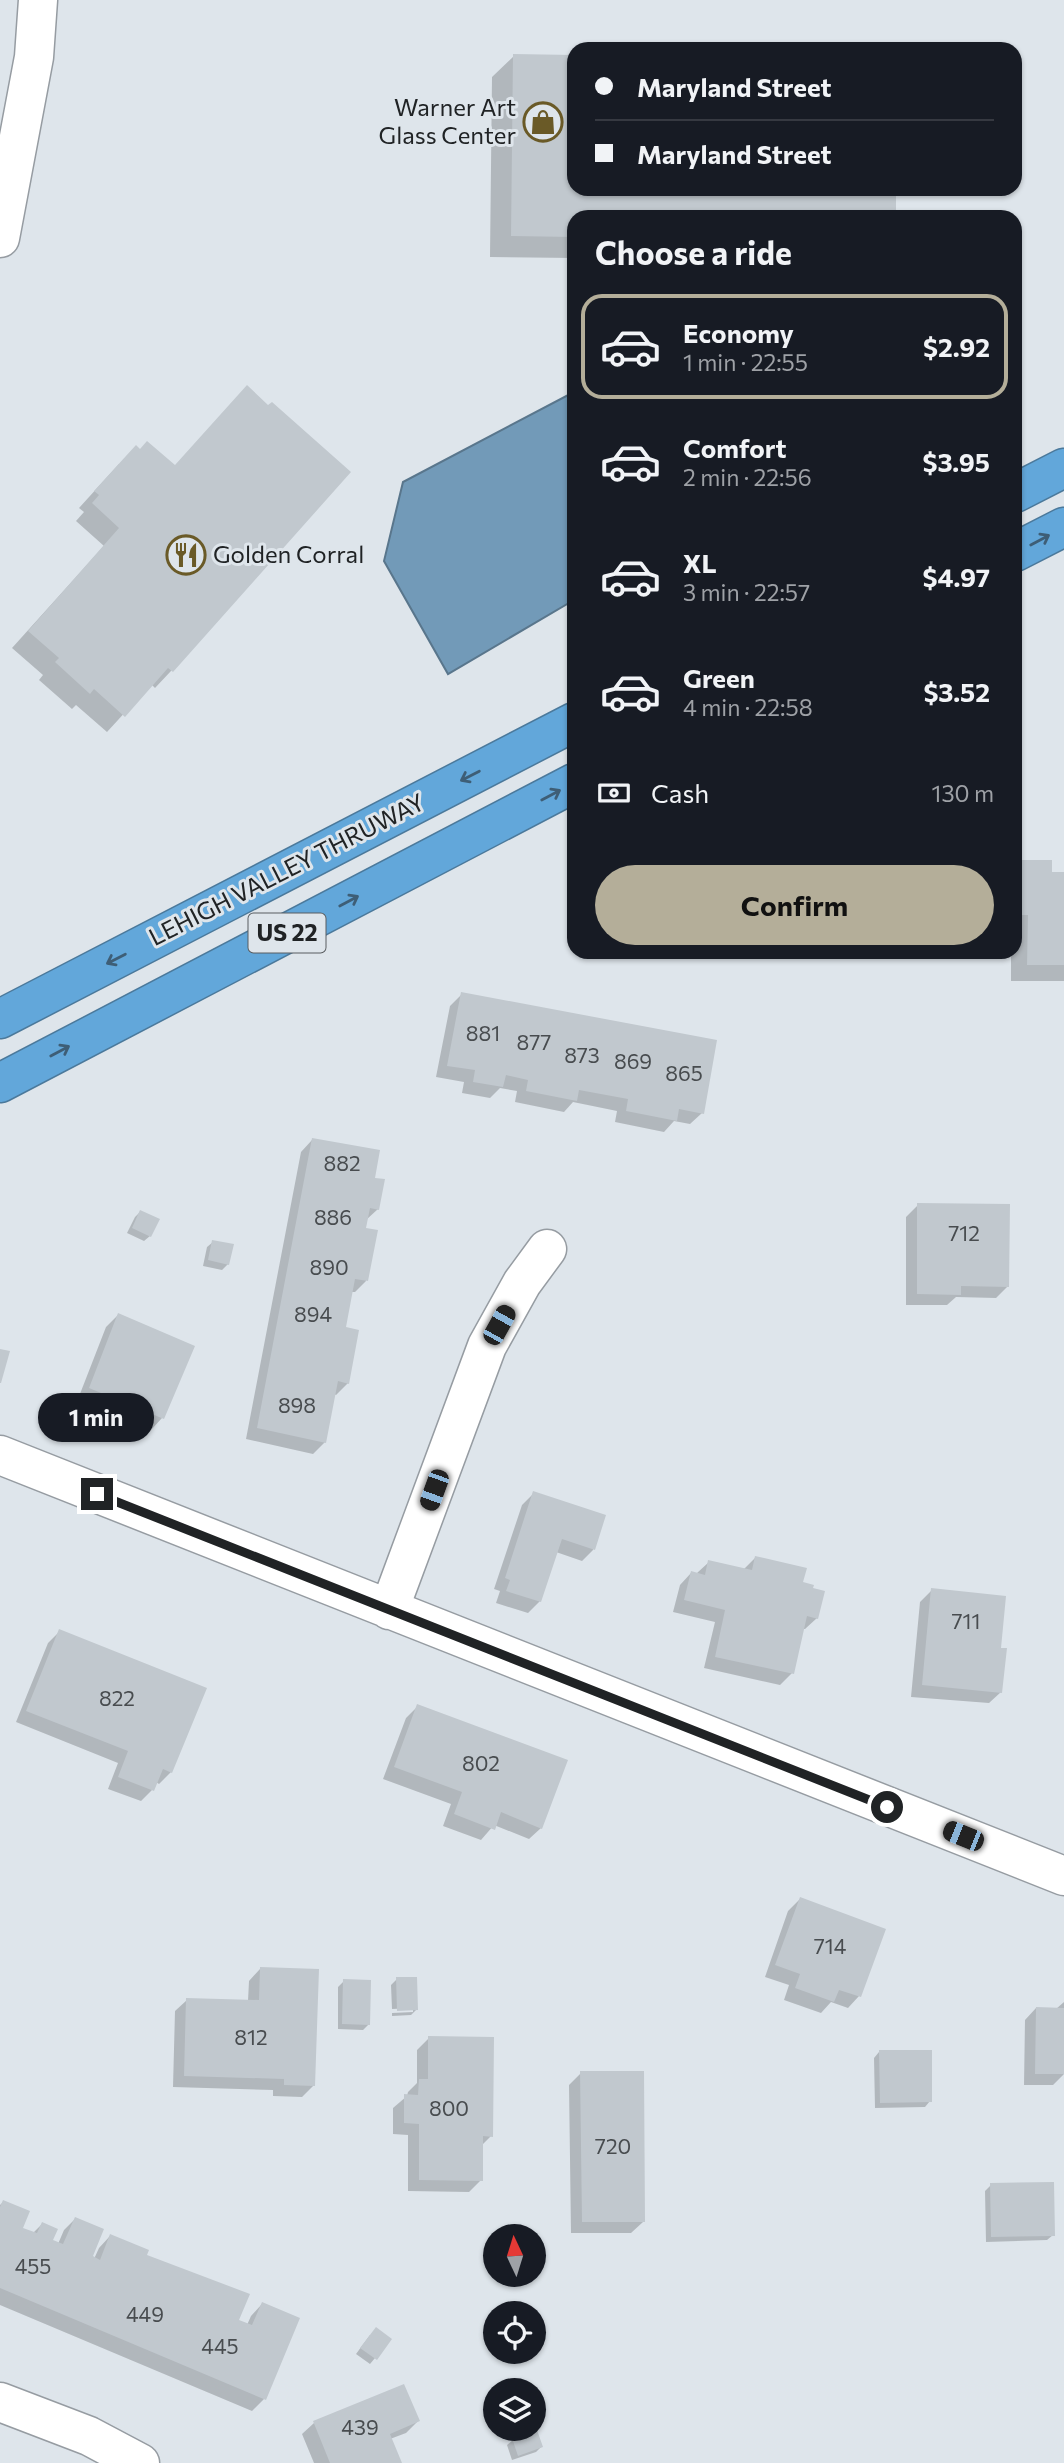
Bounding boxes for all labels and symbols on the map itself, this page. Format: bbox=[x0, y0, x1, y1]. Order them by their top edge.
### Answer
place label: Warner Art Glass Center bbox=[379, 92, 516, 149]
shop icon: Warner Art Glass Center bbox=[522, 101, 564, 143]
one-way arrow bbox=[1029, 532, 1049, 546]
restaurant icon: Golden Corral bbox=[165, 534, 207, 576]
place label: Golden Corral bbox=[213, 539, 364, 568]
one-way arrow bbox=[460, 769, 481, 783]
street label: LEHIGH VALLEY THRUWAY bbox=[144, 786, 429, 951]
one-way arrow bbox=[540, 788, 560, 802]
one-way arrow bbox=[338, 893, 359, 907]
road number: US 22 bbox=[248, 914, 326, 952]
one-way arrow bbox=[106, 953, 126, 967]
house number: 881 bbox=[466, 1020, 500, 1045]
house number: 877 bbox=[517, 1029, 551, 1054]
house number: 873 bbox=[564, 1042, 600, 1067]
one-way arrow bbox=[50, 1044, 70, 1058]
house number: 869 bbox=[614, 1048, 652, 1073]
house number: 865 bbox=[665, 1060, 703, 1085]
house number: 882 bbox=[323, 1150, 361, 1175]
house number: 886 bbox=[314, 1204, 352, 1229]
house number: 712 bbox=[948, 1220, 980, 1245]
house number: 890 bbox=[309, 1254, 349, 1279]
house number: 894 bbox=[294, 1301, 332, 1326]
car bbox=[480, 1302, 519, 1348]
callout: 1 min bbox=[39, 1392, 155, 1442]
house number: 898 bbox=[278, 1392, 316, 1417]
car bbox=[417, 1467, 452, 1513]
route end bbox=[81, 1478, 113, 1510]
house number: 711 bbox=[951, 1608, 981, 1633]
house number: 822 bbox=[99, 1685, 135, 1710]
house number: 802 bbox=[462, 1750, 500, 1775]
route start bbox=[871, 1791, 903, 1823]
car bbox=[940, 1818, 987, 1854]
house number: 714 bbox=[814, 1933, 847, 1958]
house number: 812 bbox=[234, 2024, 268, 2049]
house number: 800 bbox=[429, 2095, 469, 2120]
house number: 720 bbox=[595, 2133, 631, 2158]
north arrow bbox=[483, 2224, 546, 2287]
house number: 455 bbox=[15, 2253, 51, 2278]
house number: 449 bbox=[126, 2301, 164, 2326]
house number: 445 bbox=[201, 2333, 239, 2358]
house number: 439 bbox=[341, 2414, 379, 2439]

